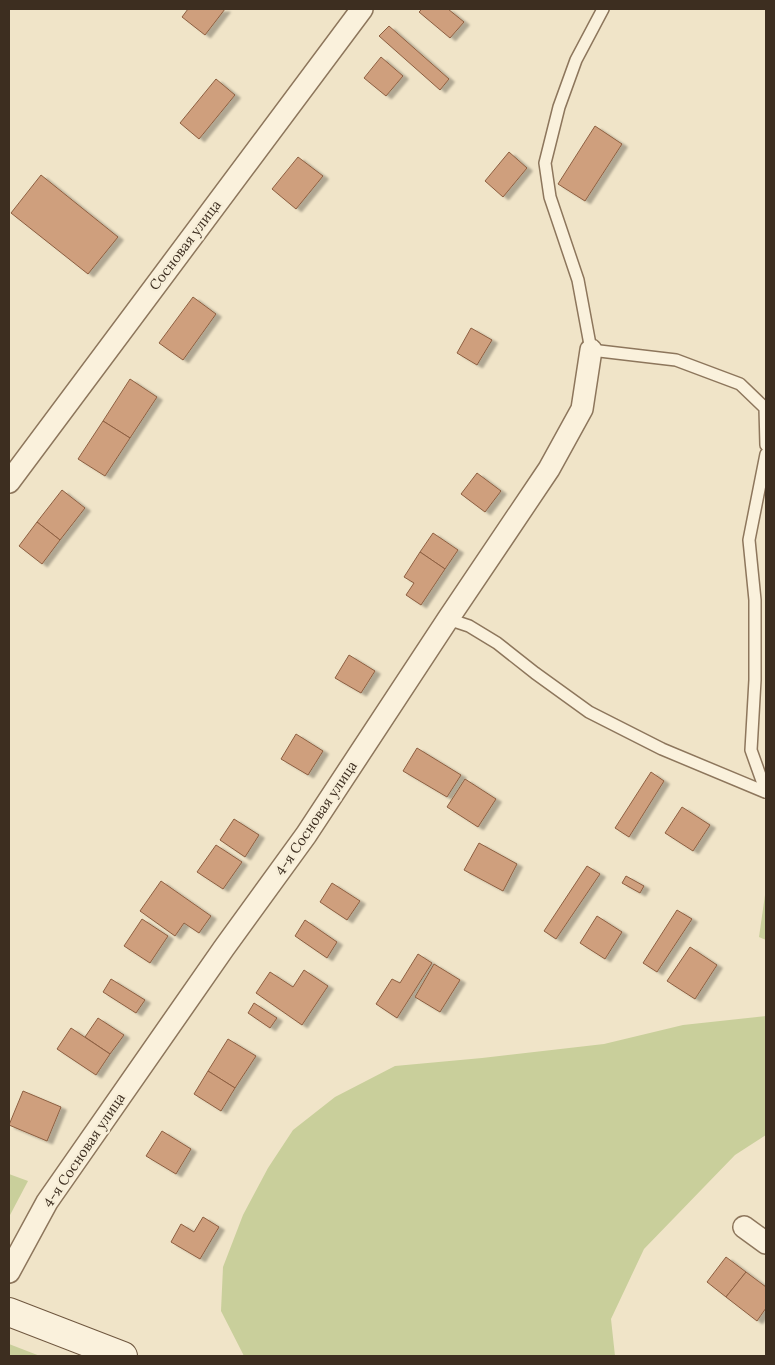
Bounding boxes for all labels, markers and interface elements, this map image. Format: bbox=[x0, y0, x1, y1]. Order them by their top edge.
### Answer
street label: Сосновая улица bbox=[145, 196, 225, 294]
street label: 4-я Сосновая улица bbox=[271, 757, 361, 879]
street label: 4-я Сосновая улица bbox=[39, 1089, 129, 1211]

